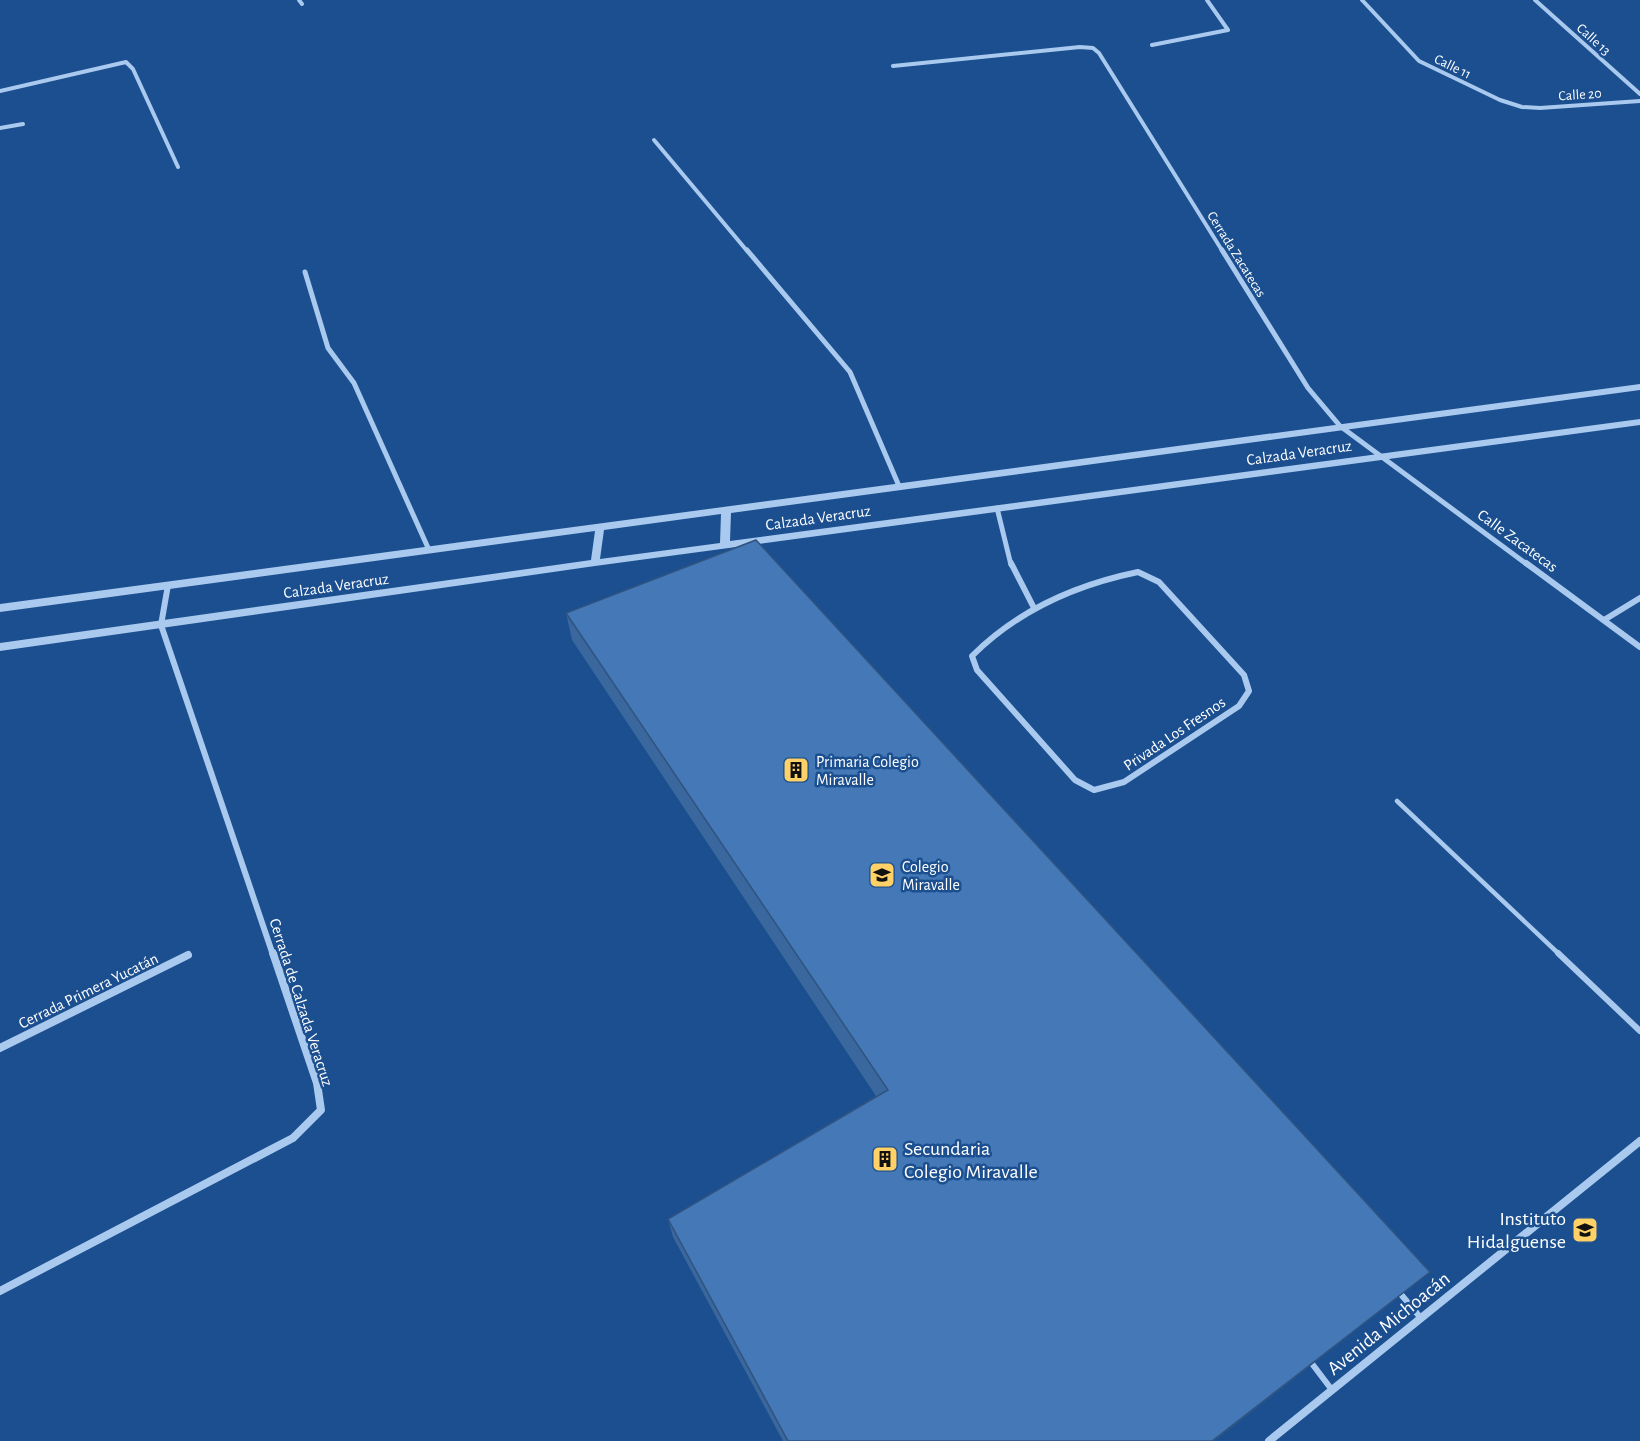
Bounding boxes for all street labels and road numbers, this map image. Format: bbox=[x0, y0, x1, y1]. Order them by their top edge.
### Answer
street label: Calle 13 bbox=[1574, 21, 1613, 58]
street label: Calle 11 bbox=[1432, 52, 1473, 82]
street label: Calle 20 bbox=[1558, 87, 1602, 103]
street label: Cerrada Zacatecas bbox=[1204, 209, 1268, 300]
street label: Calzada Veracruz bbox=[1246, 438, 1353, 468]
street label: Calzada Veracruz bbox=[765, 503, 872, 533]
street label: Calle Zacatecas bbox=[1475, 507, 1560, 575]
street label: Calzada Veracruz bbox=[283, 571, 390, 601]
street label: Privada Los Fresnos bbox=[1121, 694, 1228, 774]
street label: Cerrada de Calzada Veracruz bbox=[266, 916, 336, 1089]
street label: Cerrada Primera Yucatán bbox=[16, 950, 161, 1032]
street label: Avenida Michoacán bbox=[1324, 1268, 1454, 1379]

